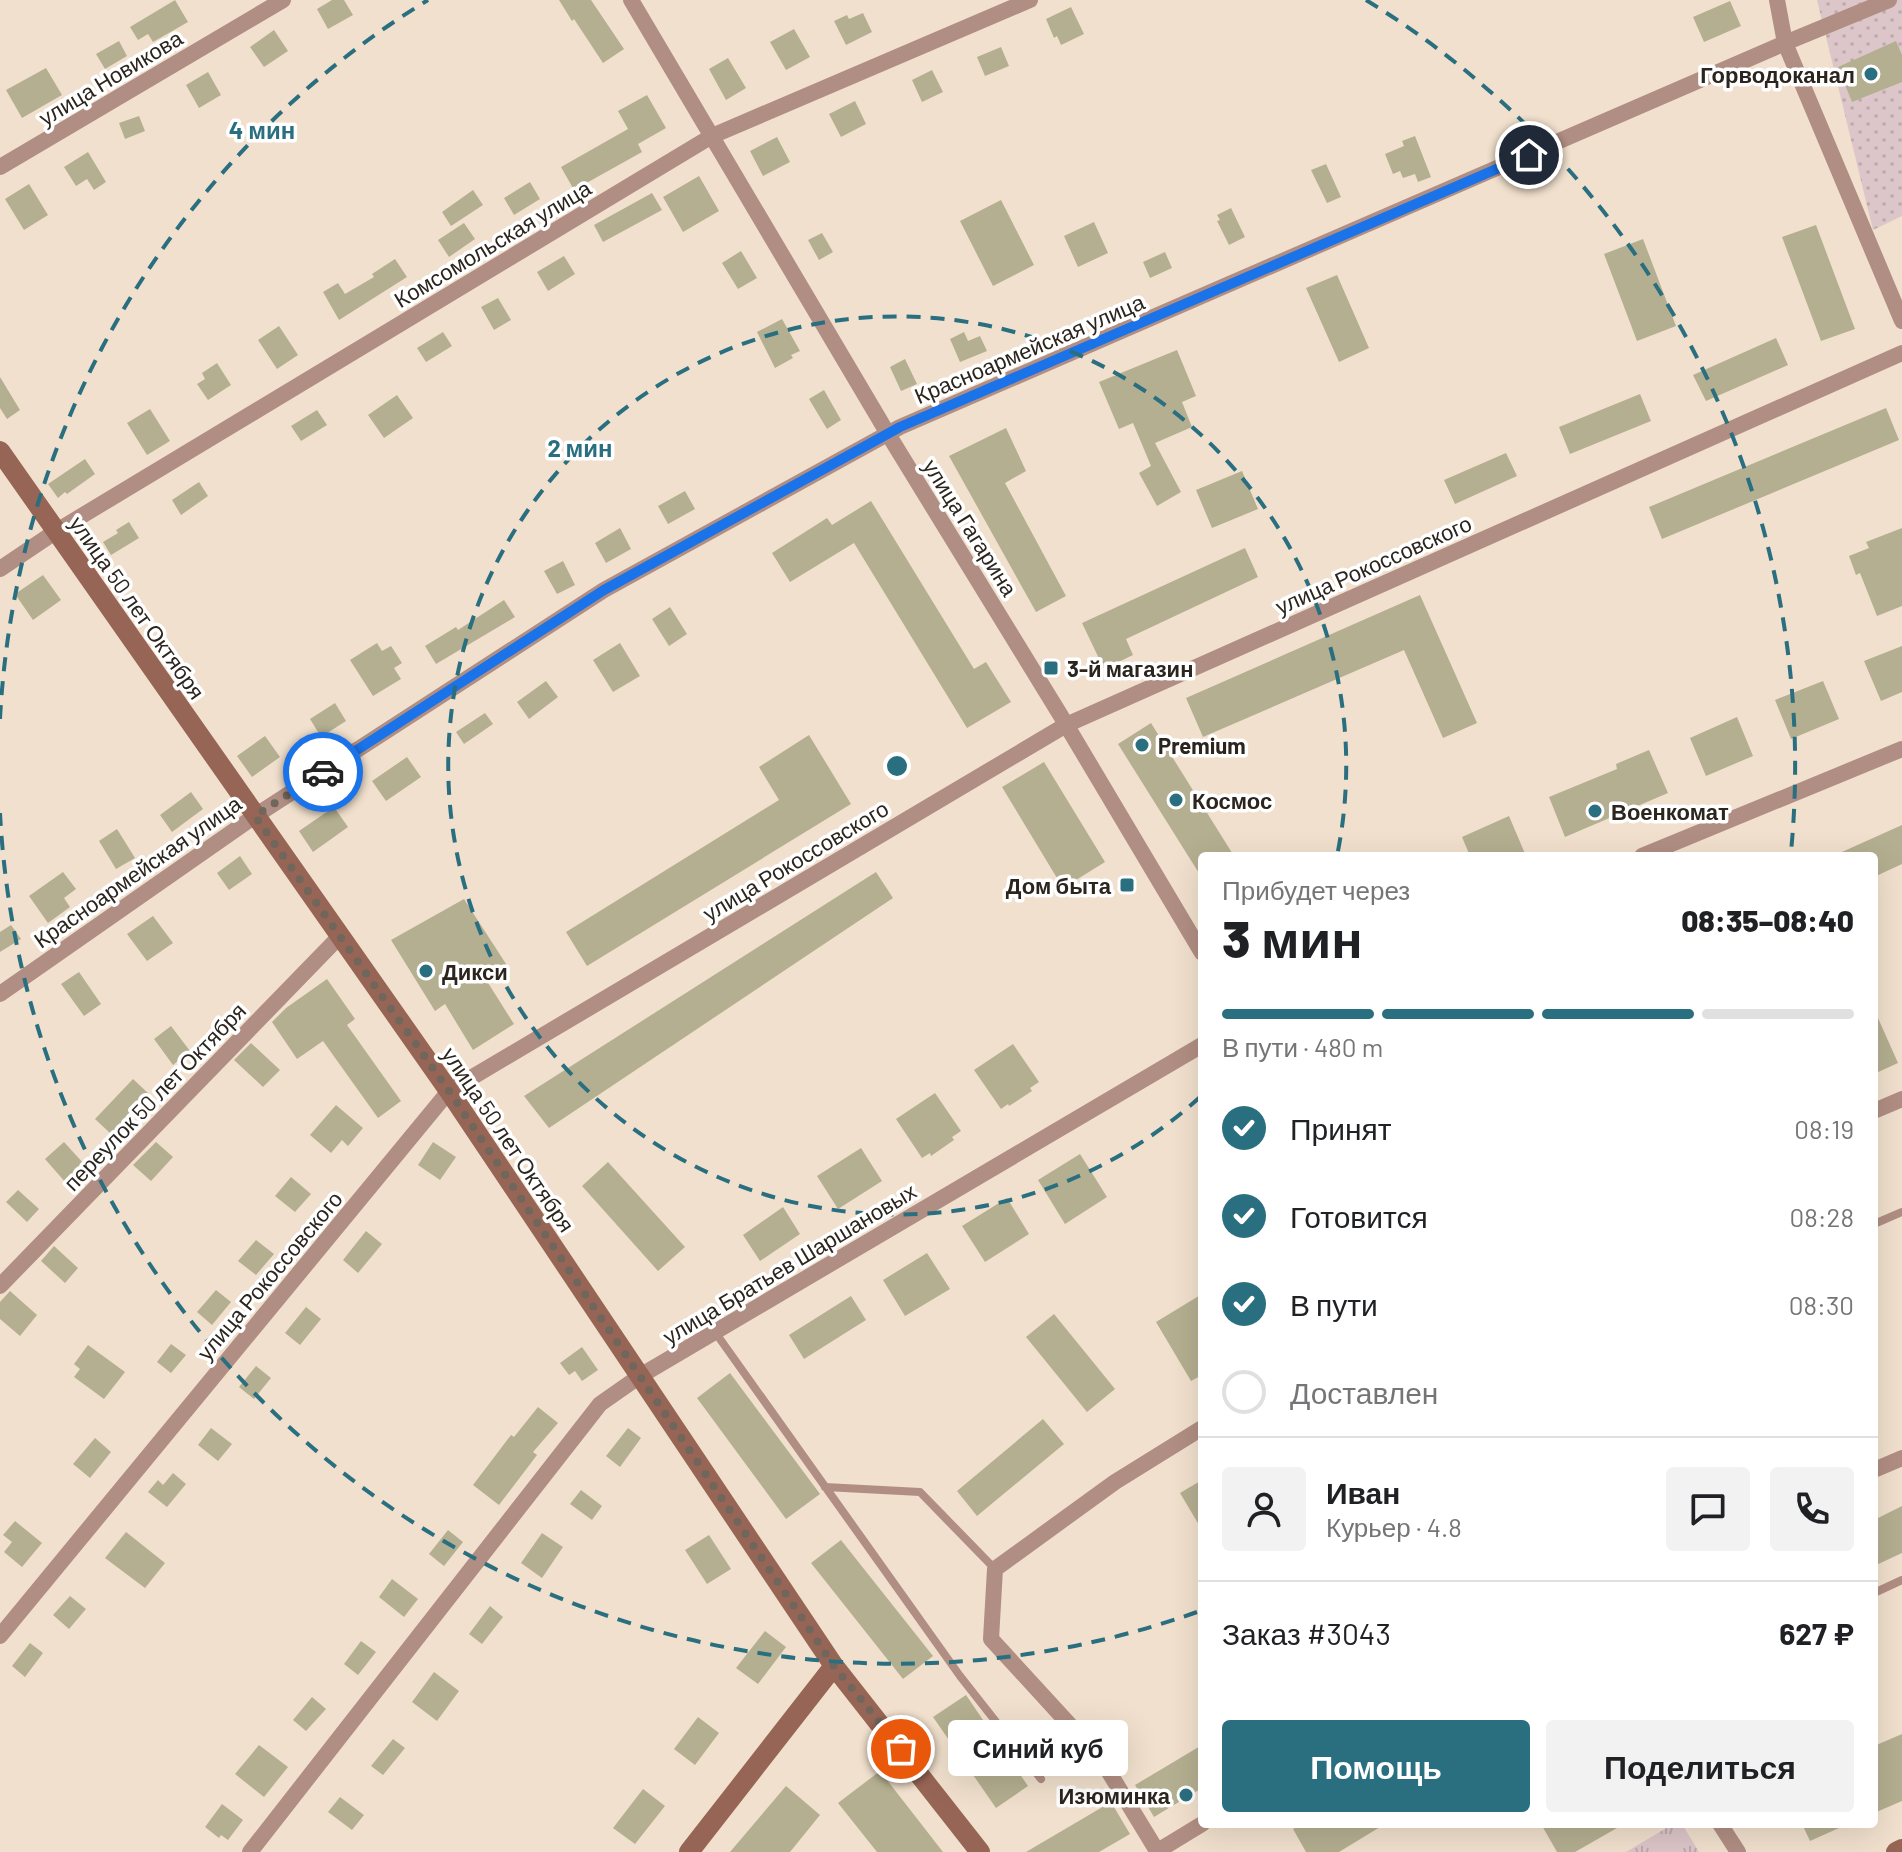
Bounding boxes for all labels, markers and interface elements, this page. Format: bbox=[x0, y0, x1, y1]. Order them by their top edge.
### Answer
street label: улица Новикова bbox=[34, 24, 188, 131]
place label: Горводоканал bbox=[1700, 61, 1855, 88]
marker: Горводоканал bbox=[1862, 65, 1880, 83]
text: 4 мин bbox=[229, 115, 295, 144]
pin bbox=[1495, 121, 1563, 189]
icon: home bbox=[1507, 133, 1551, 177]
street label: Комсомольская улица bbox=[389, 174, 596, 313]
street label: Красноармейская улица bbox=[910, 287, 1149, 409]
text: 2 мин bbox=[547, 433, 613, 462]
street label: улица Гагарина bbox=[918, 454, 1024, 601]
street label: улица Рокоссовского bbox=[1271, 509, 1475, 620]
street label: улица 50 лет Октября bbox=[64, 511, 211, 704]
place label: 3-й магазин bbox=[1067, 655, 1193, 681]
marker: 3-й магазин bbox=[1042, 659, 1060, 677]
courier bbox=[283, 732, 363, 812]
place label: Premium bbox=[1158, 732, 1246, 758]
marker: Premium bbox=[1133, 736, 1151, 754]
icon: car bbox=[301, 750, 345, 794]
centre of rings bbox=[883, 752, 911, 780]
place label: Космос bbox=[1192, 787, 1272, 813]
street label: Красноармейская улица bbox=[28, 789, 247, 953]
marker: Космос bbox=[1167, 791, 1185, 809]
street label: улица Рокоссовского bbox=[698, 794, 893, 927]
place label: Военкомат bbox=[1611, 798, 1729, 824]
marker: Военкомат bbox=[1586, 802, 1604, 820]
place label: Дом быта bbox=[1006, 872, 1112, 899]
text: Прибудет через bbox=[1222, 874, 1410, 905]
marker: Дом быта bbox=[1118, 876, 1136, 894]
text: 08:35–08:40 bbox=[1681, 902, 1854, 938]
text: 3 мин bbox=[1222, 906, 1363, 968]
place label: Дикси bbox=[442, 958, 508, 985]
marker: Дикси bbox=[417, 962, 435, 980]
street label: переулок 50 лет Октября bbox=[58, 997, 251, 1196]
text: В пути · 480 m bbox=[1222, 1031, 1383, 1062]
street label: улица 50 лет Октября bbox=[437, 1042, 581, 1237]
icon: check bbox=[1222, 1106, 1266, 1150]
text: Принят bbox=[1290, 1110, 1392, 1146]
text: 08:19 bbox=[1794, 1113, 1854, 1144]
street label: улица Братьев Шаршановых bbox=[658, 1177, 921, 1350]
street label: улица Рокоссовского bbox=[191, 1186, 348, 1365]
icon: check bbox=[1222, 1194, 1266, 1238]
text: Готовится bbox=[1290, 1198, 1428, 1234]
text: 08:28 bbox=[1789, 1201, 1854, 1232]
icon: check bbox=[1222, 1282, 1266, 1326]
text: В пути bbox=[1290, 1286, 1378, 1322]
text: 08:30 bbox=[1789, 1289, 1854, 1320]
text: Доставлен bbox=[1290, 1374, 1438, 1410]
button: person bbox=[1222, 1467, 1306, 1551]
button: chat bbox=[1666, 1467, 1750, 1551]
button: phone bbox=[1770, 1467, 1854, 1551]
text: Иван bbox=[1326, 1474, 1400, 1510]
text: Курьер · 4.8 bbox=[1326, 1511, 1462, 1542]
text: Заказ #3043 bbox=[1222, 1615, 1391, 1651]
text: 627 ₽ bbox=[1779, 1615, 1854, 1651]
pin bbox=[867, 1715, 935, 1783]
button: Помощь bbox=[1222, 1720, 1530, 1812]
button: Поделиться bbox=[1546, 1720, 1854, 1812]
callout: Синий куб bbox=[949, 1721, 1129, 1777]
icon: bag bbox=[879, 1727, 923, 1771]
text: Синий куб bbox=[972, 1732, 1104, 1763]
place label: Изюминка bbox=[1058, 1782, 1171, 1808]
marker: Изюминка bbox=[1177, 1786, 1195, 1804]

